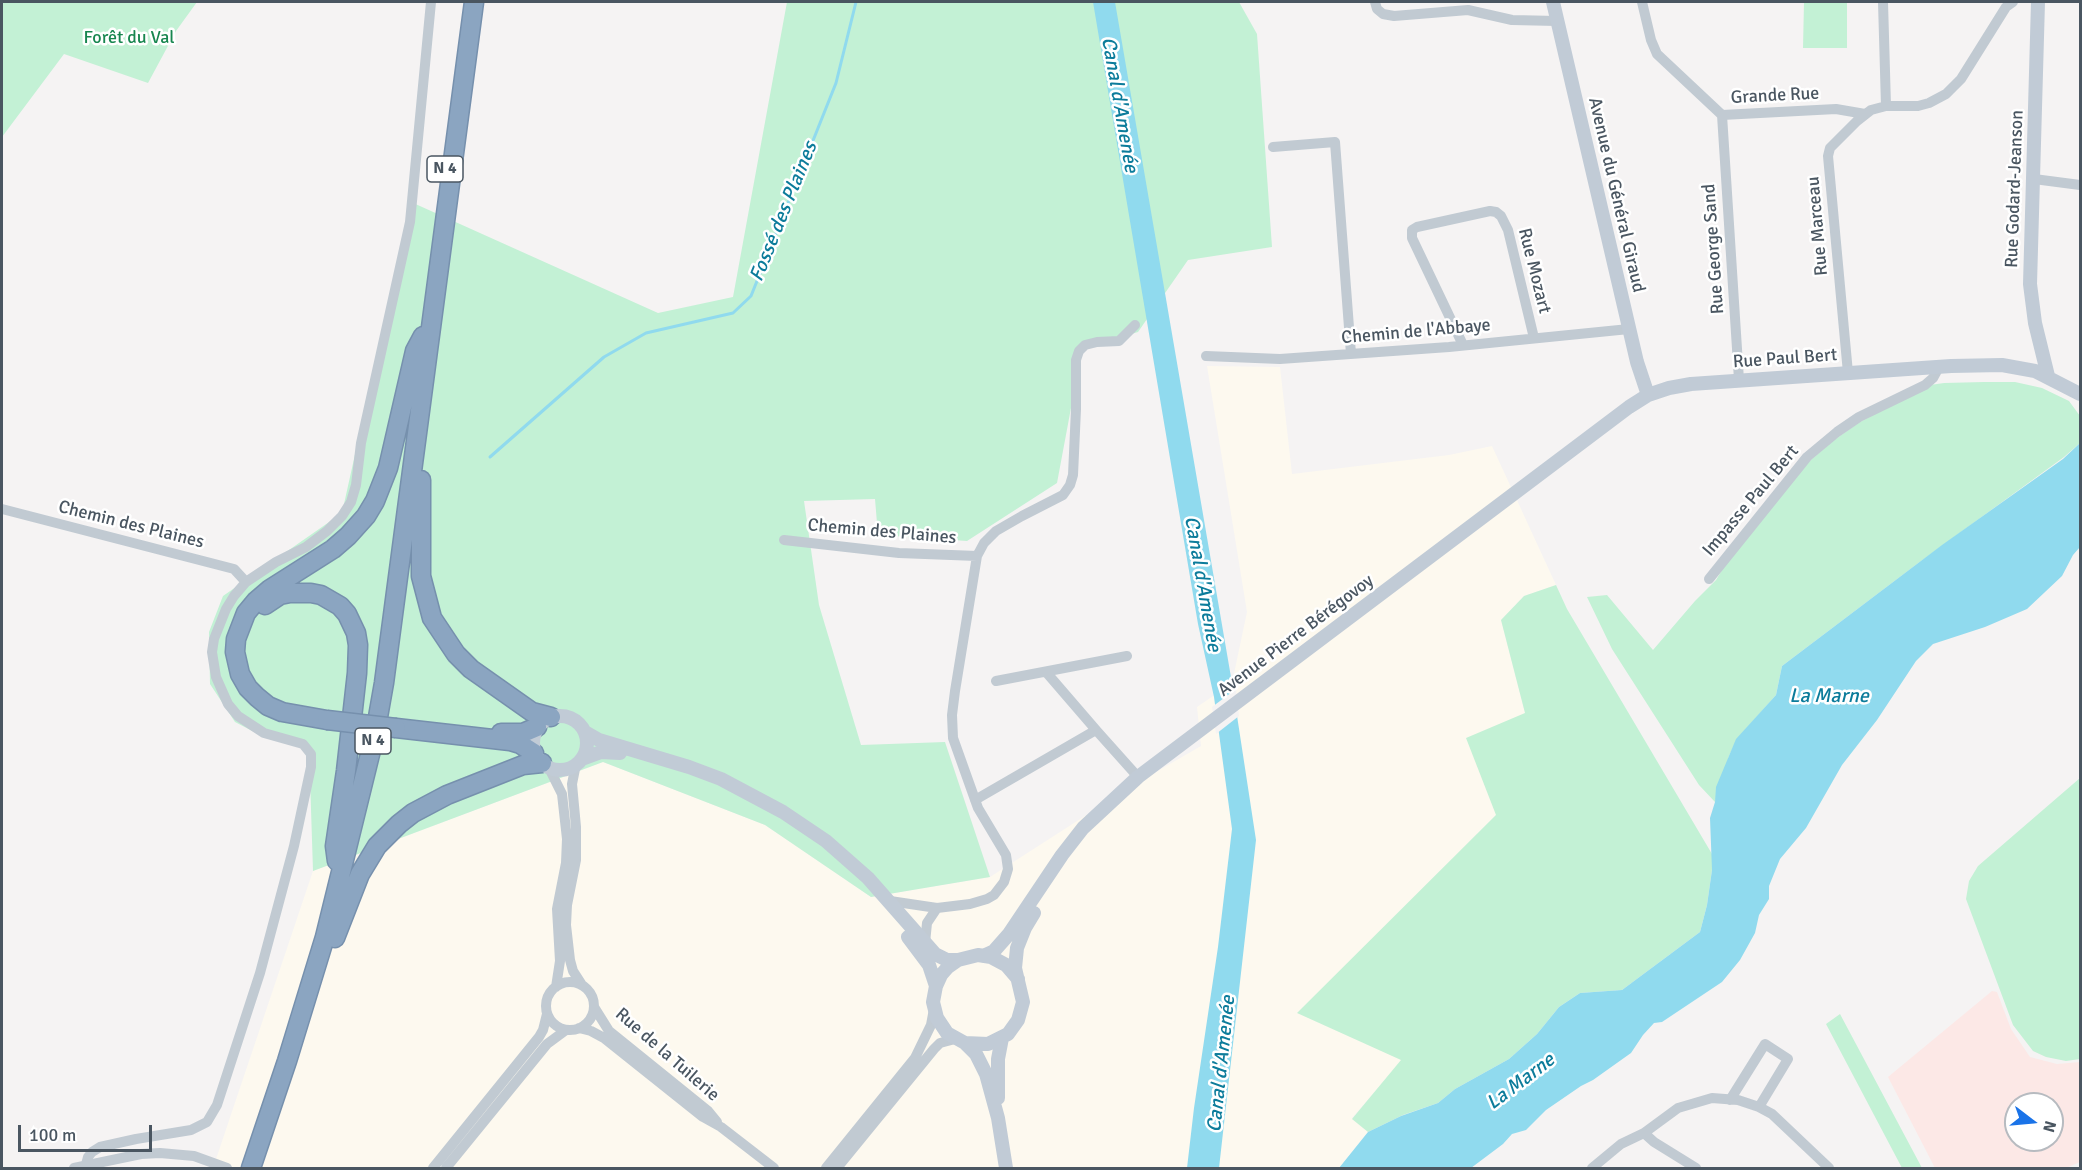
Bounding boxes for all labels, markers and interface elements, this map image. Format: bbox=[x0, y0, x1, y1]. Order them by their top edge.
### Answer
park label: Forêt du Val bbox=[83, 27, 175, 49]
water label: Canal d'Amenée bbox=[1095, 35, 1143, 175]
street label: Grande Rue bbox=[1730, 83, 1820, 109]
street label: Avenue du Général Giraud bbox=[1583, 95, 1649, 295]
street label: Rue Godard-Jeanson bbox=[2001, 110, 2029, 268]
water label: Fossé des Plaines bbox=[745, 139, 823, 285]
road number: N 4 bbox=[427, 156, 463, 182]
street label: Rue Marceau bbox=[1803, 176, 1833, 276]
street label: Rue George Sand bbox=[1699, 183, 1729, 315]
street label: Rue Mozart bbox=[1513, 226, 1555, 316]
street label: Chemin de l'Abbaye bbox=[1340, 315, 1492, 349]
street label: Rue Paul Bert bbox=[1732, 345, 1838, 373]
street label: Impasse Paul Bert bbox=[1698, 441, 1804, 561]
street label: Chemin des Plaines bbox=[56, 496, 206, 554]
water label: Canal d'Amenée bbox=[1178, 514, 1226, 654]
street label: Chemin des Plaines bbox=[807, 515, 957, 549]
street label: Avenue Pierre Bérégovoy bbox=[1214, 570, 1378, 702]
water label: La Marne bbox=[1789, 685, 1869, 709]
road number: N 4 bbox=[355, 728, 391, 754]
water label: Canal d'Amenée bbox=[1203, 995, 1241, 1133]
street label: Rue de la Tuilerie bbox=[610, 1004, 724, 1106]
water label: La Marne bbox=[1482, 1049, 1560, 1115]
north arrow bbox=[2004, 1092, 2064, 1152]
scale bar bbox=[21, 1113, 154, 1151]
text: N bbox=[2038, 1118, 2061, 1135]
text: 100 m bbox=[29, 1124, 76, 1146]

